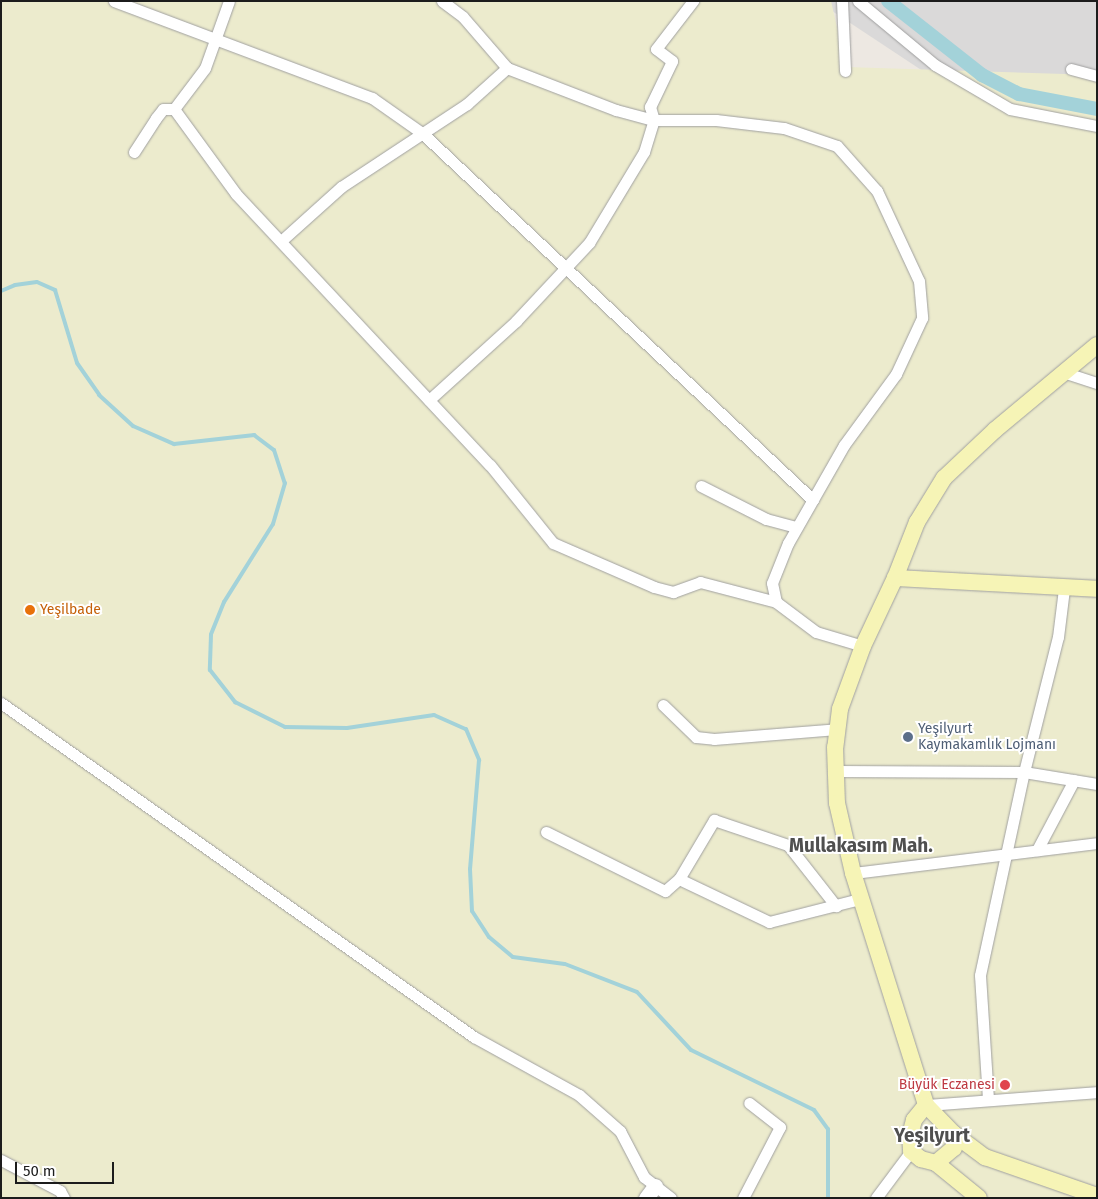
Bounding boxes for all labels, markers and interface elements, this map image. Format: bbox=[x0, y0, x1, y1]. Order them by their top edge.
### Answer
place label: Yeşilbade bbox=[40, 602, 101, 618]
marker: Yeşilbade bbox=[24, 604, 36, 616]
place label: Yeşilyurt Kaymakamlık Lojmanı bbox=[918, 721, 1056, 754]
marker: Yeşilyurt Kaymakamlık Lojmanı bbox=[902, 731, 914, 743]
district label: Mullakasım Mah. bbox=[789, 835, 933, 857]
place label: Büyük Eczanesi bbox=[899, 1077, 995, 1093]
marker: Büyük Eczanesi bbox=[999, 1079, 1011, 1091]
district label: Yeşilyurt bbox=[894, 1125, 970, 1147]
scale bar bbox=[18, 1152, 116, 1184]
text: 50 m bbox=[23, 1162, 56, 1180]

